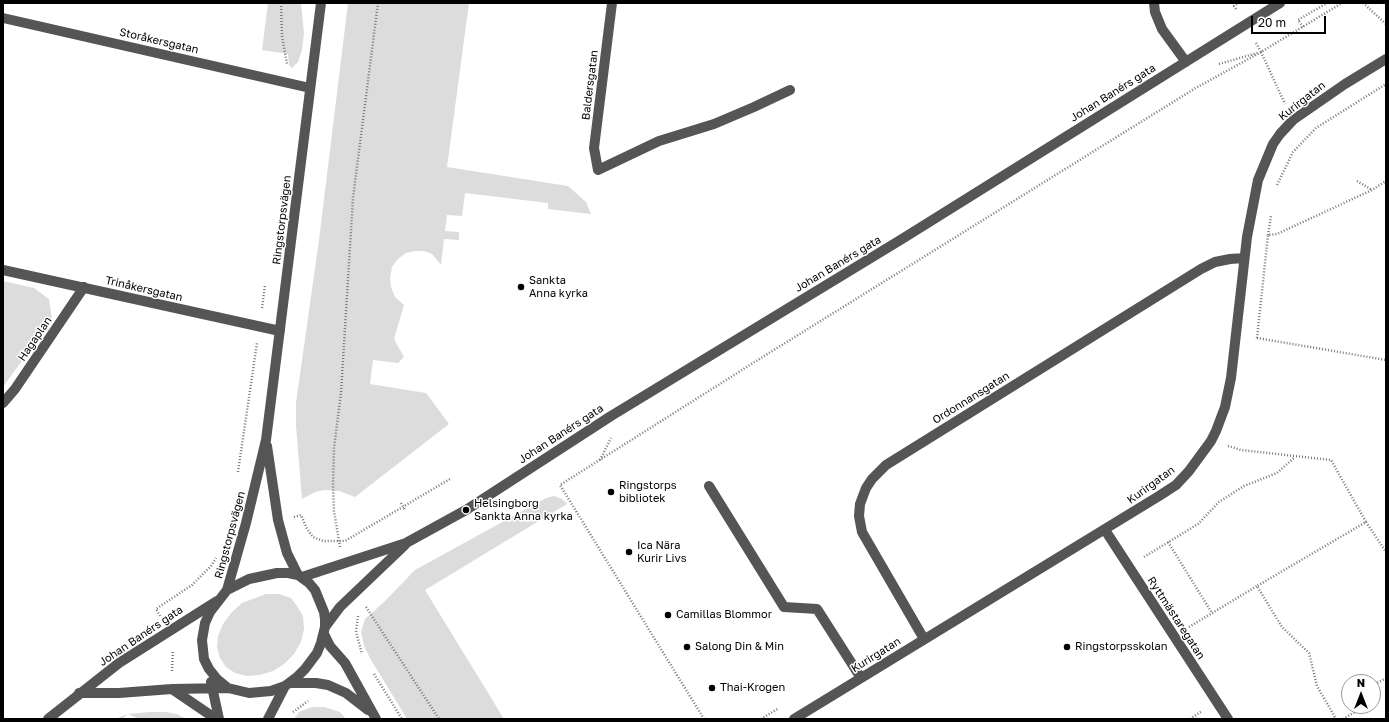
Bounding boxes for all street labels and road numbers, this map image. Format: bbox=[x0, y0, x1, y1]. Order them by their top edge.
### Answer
street label: Storåkersgatan bbox=[118, 25, 200, 57]
street label: Baldersgatan bbox=[579, 49, 601, 121]
street label: Johan Banérs gata bbox=[1068, 61, 1158, 125]
street label: Kurirgatan bbox=[1276, 79, 1328, 123]
street label: Ringstorpsvägen bbox=[270, 175, 294, 265]
street label: Johan Banérs gata bbox=[792, 233, 884, 295]
street label: Trinåkersgatan bbox=[104, 274, 184, 304]
street label: Hagaplan bbox=[15, 314, 55, 364]
street label: Ordonnansgatan bbox=[930, 369, 1012, 427]
street label: Johan Banérs gata bbox=[516, 402, 606, 466]
street label: Kurirgatan bbox=[1125, 463, 1177, 507]
street label: Ringstorpsvägen bbox=[212, 490, 248, 580]
street label: Ryttmästaregatan bbox=[1144, 574, 1208, 662]
street label: Johan Banérs gata bbox=[97, 603, 185, 669]
street label: Kurirgatan bbox=[849, 635, 903, 675]

